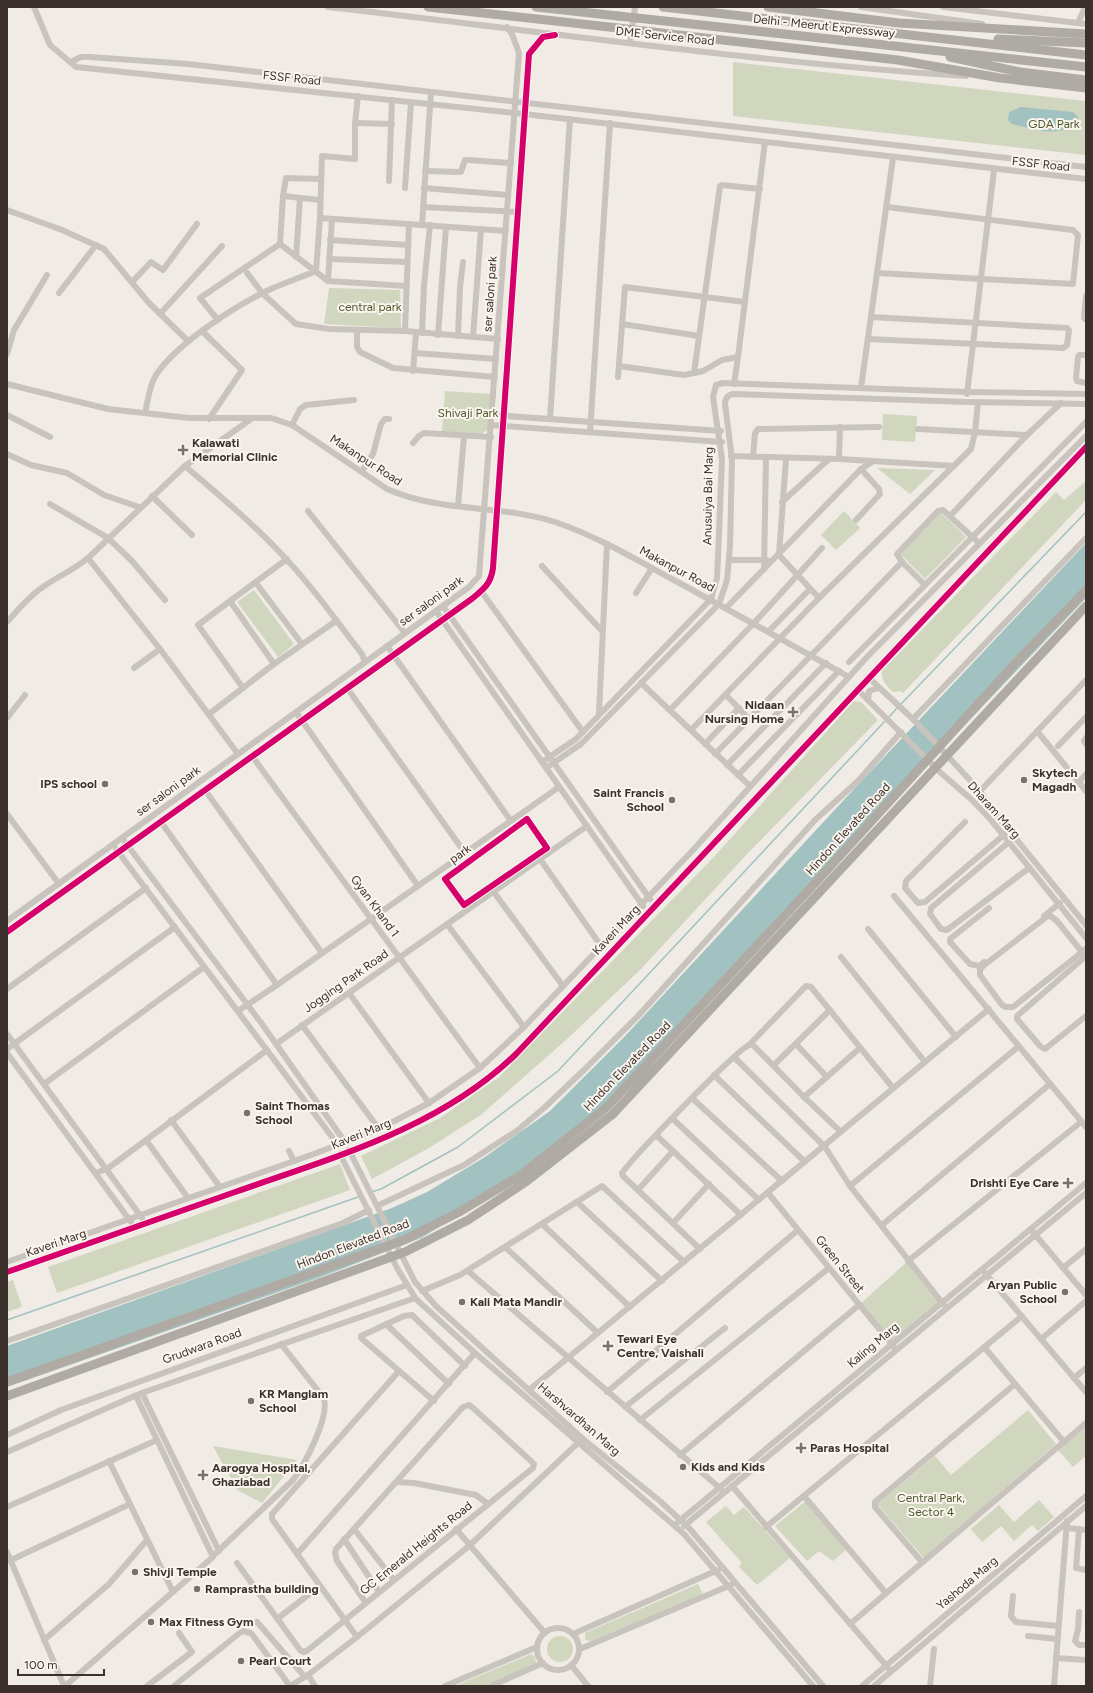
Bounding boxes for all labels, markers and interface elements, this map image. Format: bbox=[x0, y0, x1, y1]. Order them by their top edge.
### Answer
street label: Delhi - Meerut Expressway bbox=[752, 12, 896, 40]
street label: DME Service Road bbox=[615, 24, 715, 48]
street label: FSSF Road bbox=[262, 68, 322, 88]
park label: GDA Park bbox=[1028, 117, 1080, 131]
street label: FSSF Road bbox=[1011, 154, 1071, 174]
street label: ser saloni park bbox=[480, 255, 500, 332]
park label: central park bbox=[338, 300, 402, 314]
park label: Shivaji Park bbox=[438, 406, 499, 420]
street label: Makanpur Road bbox=[327, 431, 405, 489]
place label: Kalawati Memorial Clinic bbox=[192, 436, 278, 464]
marker: Kalawati Memorial Clinic bbox=[177, 444, 189, 456]
street label: Anusuiya Bai Marg bbox=[700, 447, 716, 545]
street label: Makanpur Road bbox=[637, 543, 717, 595]
street label: ser saloni park bbox=[396, 573, 466, 629]
place label: Nidaan Nursing Home bbox=[705, 698, 784, 726]
marker: Nidaan Nursing Home bbox=[787, 706, 799, 718]
street label: ser saloni park bbox=[133, 763, 203, 819]
place label: Skytech Magadh bbox=[1032, 766, 1078, 794]
marker: Skytech Magadh bbox=[1019, 775, 1029, 785]
place label: IPS school bbox=[40, 777, 97, 791]
marker: IPS school bbox=[100, 779, 110, 789]
street label: Dharam Marg bbox=[965, 779, 1023, 841]
street label: Hindon Elevated Road bbox=[803, 780, 893, 878]
place label: Saint Francis School bbox=[593, 786, 664, 814]
marker: Saint Francis School bbox=[667, 795, 677, 805]
street label: park bbox=[447, 841, 474, 866]
street label: Gyan Khand 1 bbox=[348, 872, 402, 940]
street label: Kaveri Marg bbox=[589, 902, 643, 958]
street label: Jogging Park Road bbox=[301, 947, 391, 1015]
street label: Hindon Elevated Road bbox=[581, 1018, 673, 1114]
place label: Saint Thomas School bbox=[255, 1099, 330, 1127]
marker: Saint Thomas School bbox=[242, 1108, 252, 1118]
street label: Kaveri Marg bbox=[329, 1116, 393, 1152]
place label: Drishti Eye Care bbox=[970, 1176, 1059, 1190]
marker: Drishti Eye Care bbox=[1062, 1177, 1074, 1189]
street label: Hindon Elevated Road bbox=[295, 1216, 411, 1272]
street label: Kaveri Marg bbox=[24, 1226, 88, 1260]
street label: Green Street bbox=[813, 1233, 868, 1296]
place label: Aryan Public School bbox=[987, 1278, 1057, 1306]
marker: Aryan Public School bbox=[1060, 1287, 1070, 1297]
place label: Kali Mata Mandir bbox=[470, 1295, 562, 1309]
marker: Kali Mata Mandir bbox=[457, 1297, 467, 1307]
street label: Kaling Marg bbox=[844, 1319, 902, 1371]
street label: Grudwara Road bbox=[161, 1325, 243, 1367]
place label: Tewari Eye Centre, Vaishali bbox=[617, 1332, 704, 1360]
marker: Tewari Eye Centre, Vaishali bbox=[602, 1340, 614, 1352]
street label: Harshvardhan Marg bbox=[535, 1379, 623, 1459]
place label: KR Manglam School bbox=[259, 1387, 328, 1415]
marker: KR Manglam School bbox=[246, 1396, 256, 1406]
place label: Paras Hospital bbox=[810, 1441, 889, 1455]
marker: Paras Hospital bbox=[795, 1442, 807, 1454]
place label: Kids and Kids bbox=[691, 1460, 765, 1474]
place label: Aarogya Hospital, Ghaziabad bbox=[212, 1461, 311, 1489]
marker: Kids and Kids bbox=[678, 1462, 688, 1472]
marker: Aarogya Hospital, Ghaziabad bbox=[197, 1469, 209, 1481]
park label: Central Park, Sector 4 bbox=[897, 1491, 965, 1519]
street label: GC Emerald Heights Road bbox=[357, 1498, 475, 1598]
street label: Yashoda Marg bbox=[934, 1553, 1000, 1613]
place label: Shivji Temple bbox=[143, 1565, 217, 1579]
marker: Shivji Temple bbox=[130, 1567, 140, 1577]
place label: Ramprastha building bbox=[205, 1582, 319, 1596]
marker: Ramprastha building bbox=[192, 1584, 202, 1594]
place label: Max Fitness Gym bbox=[159, 1615, 253, 1629]
marker: Max Fitness Gym bbox=[146, 1617, 156, 1627]
scale bar bbox=[18, 1651, 104, 1677]
place label: Pearl Court bbox=[249, 1654, 312, 1668]
marker: Pearl Court bbox=[236, 1656, 246, 1666]
text: 100 m bbox=[24, 1658, 58, 1672]

